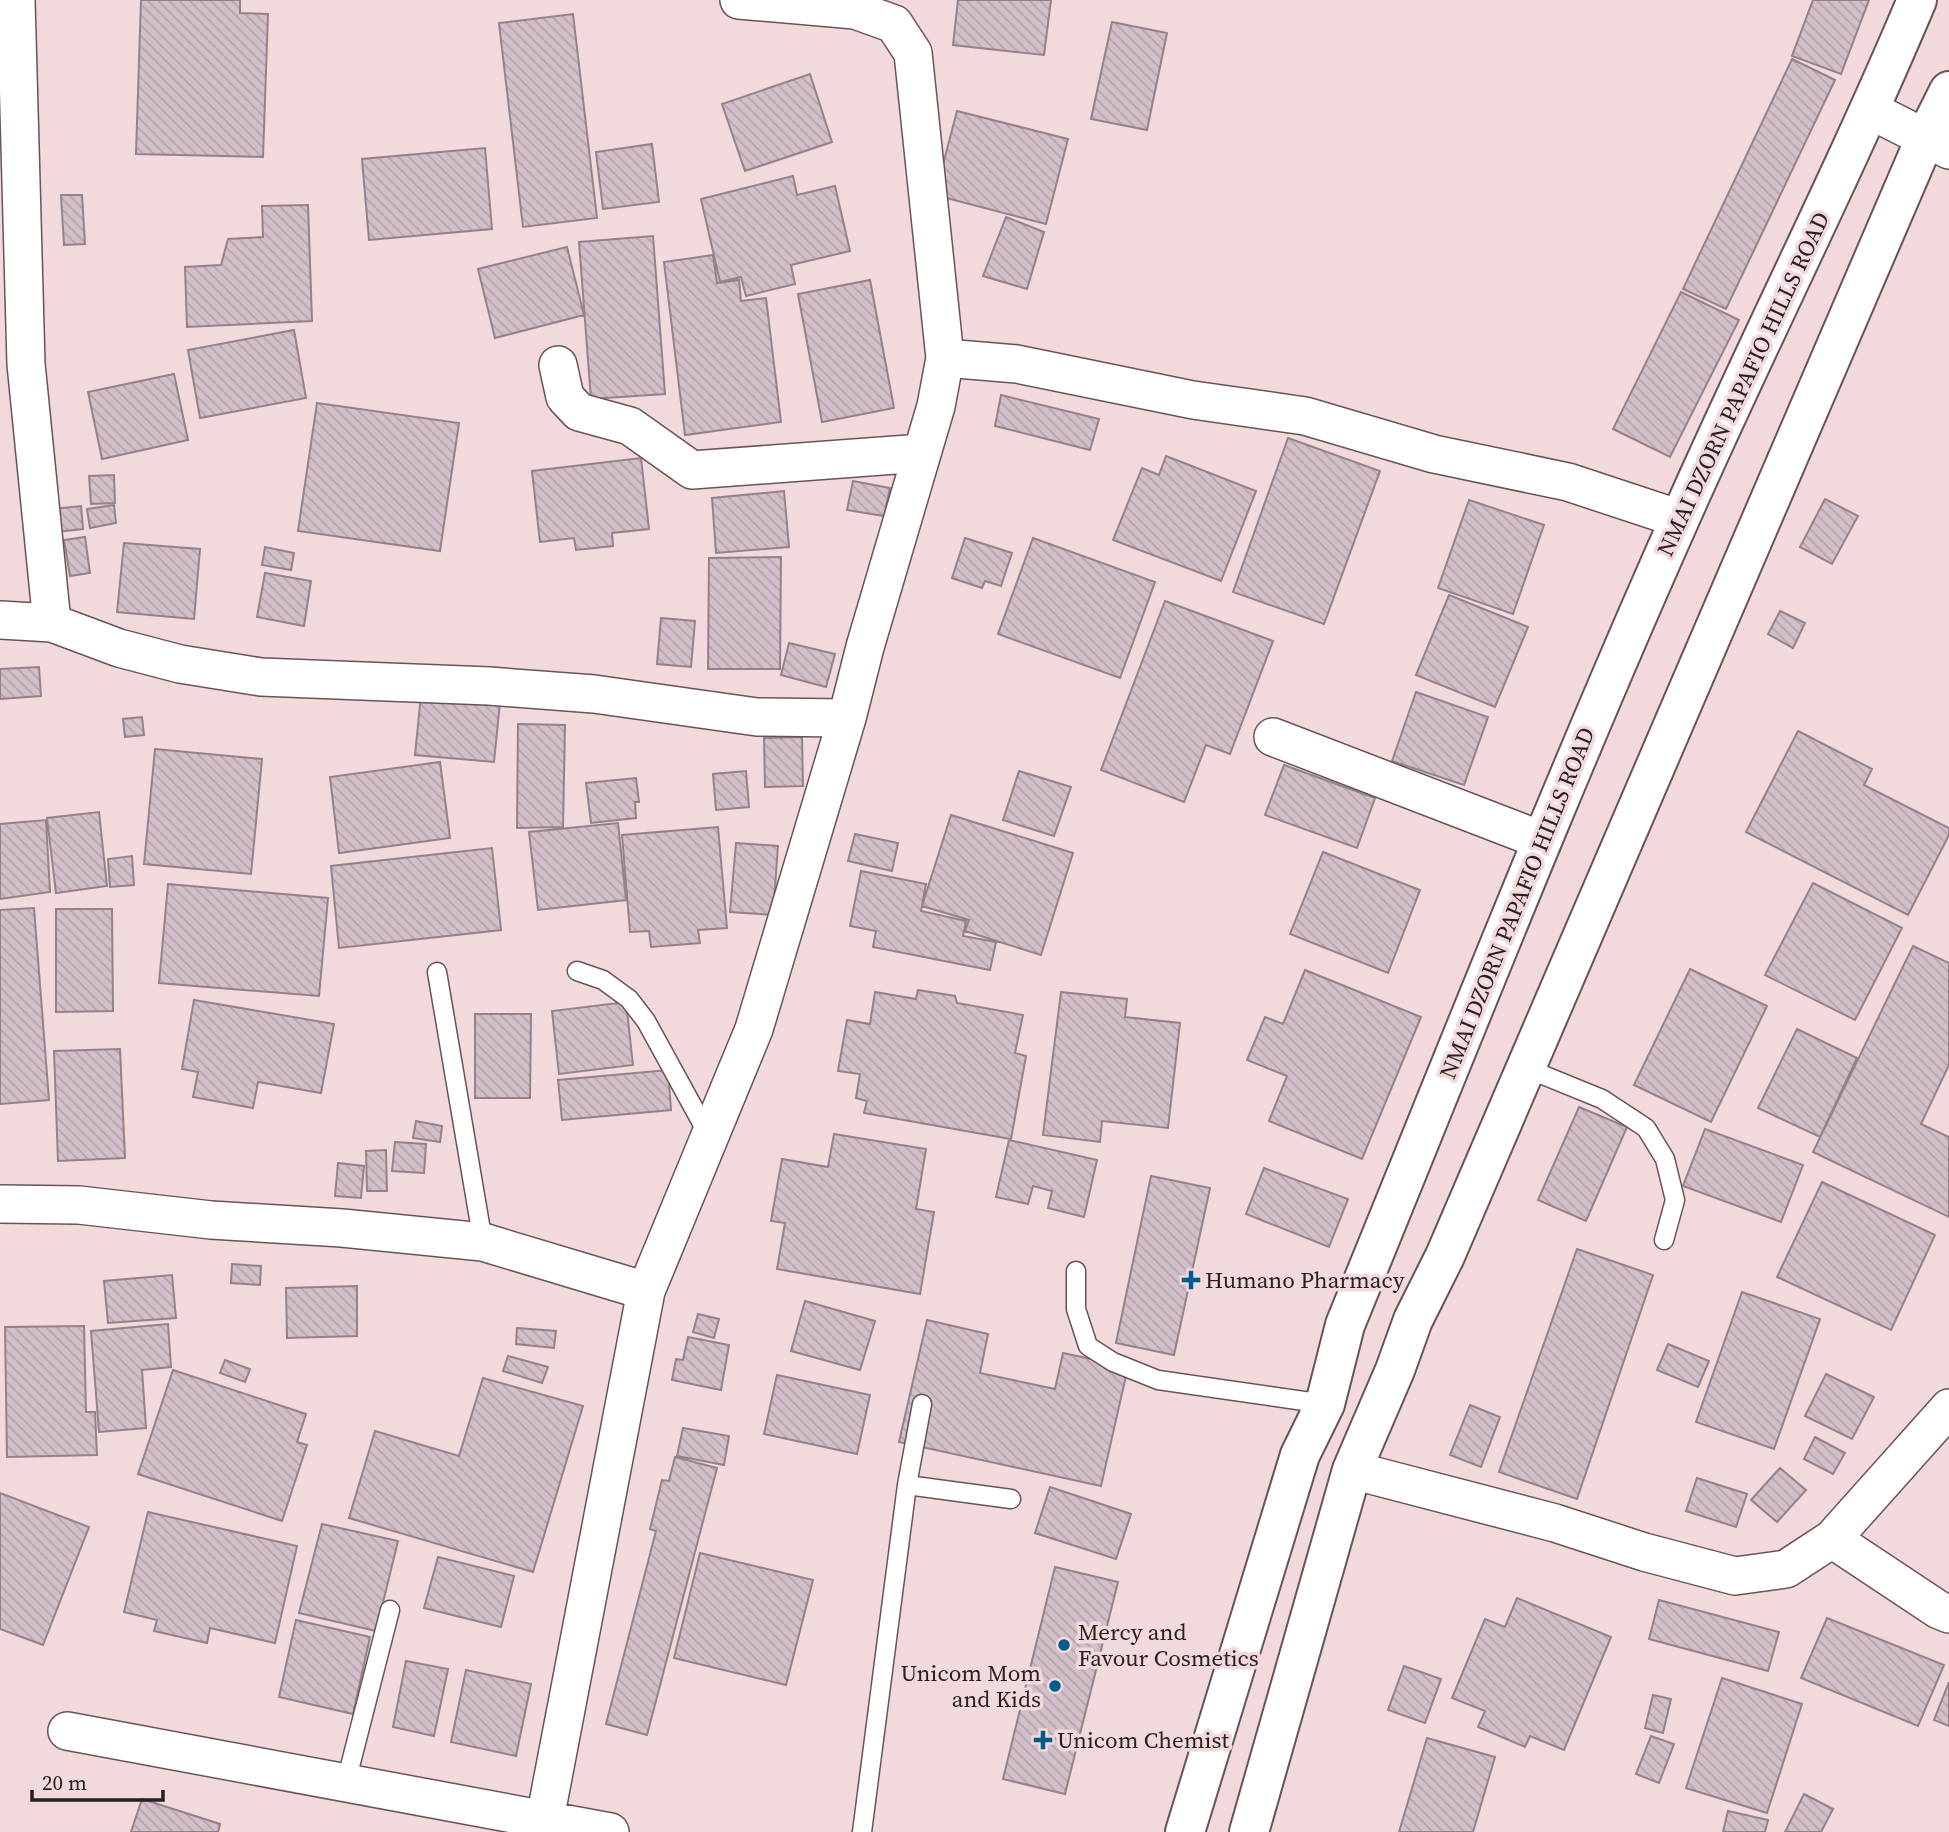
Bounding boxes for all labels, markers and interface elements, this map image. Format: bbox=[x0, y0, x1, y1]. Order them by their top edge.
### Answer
street label: NMAI DZORN PAPAFIO HILLS ROAD bbox=[1649, 207, 1837, 561]
street label: NMAI DZORN PAPAFIO HILLS ROAD bbox=[1432, 722, 1602, 1084]
place label: Humano Pharmacy bbox=[1205, 1264, 1405, 1296]
marker: Humano Pharmacy bbox=[1183, 1272, 1199, 1288]
place label: Mercy and Favour Cosmetics bbox=[1078, 1616, 1259, 1674]
marker: Mercy and Favour Cosmetics bbox=[1056, 1637, 1072, 1653]
place label: Unicom Mom and Kids bbox=[901, 1657, 1041, 1715]
marker: Unicom Mom and Kids bbox=[1047, 1678, 1063, 1694]
place label: Unicom Chemist bbox=[1057, 1724, 1229, 1756]
marker: Unicom Chemist bbox=[1035, 1732, 1051, 1748]
scale bar bbox=[32, 1758, 163, 1802]
text: 20 m bbox=[42, 1768, 87, 1797]

